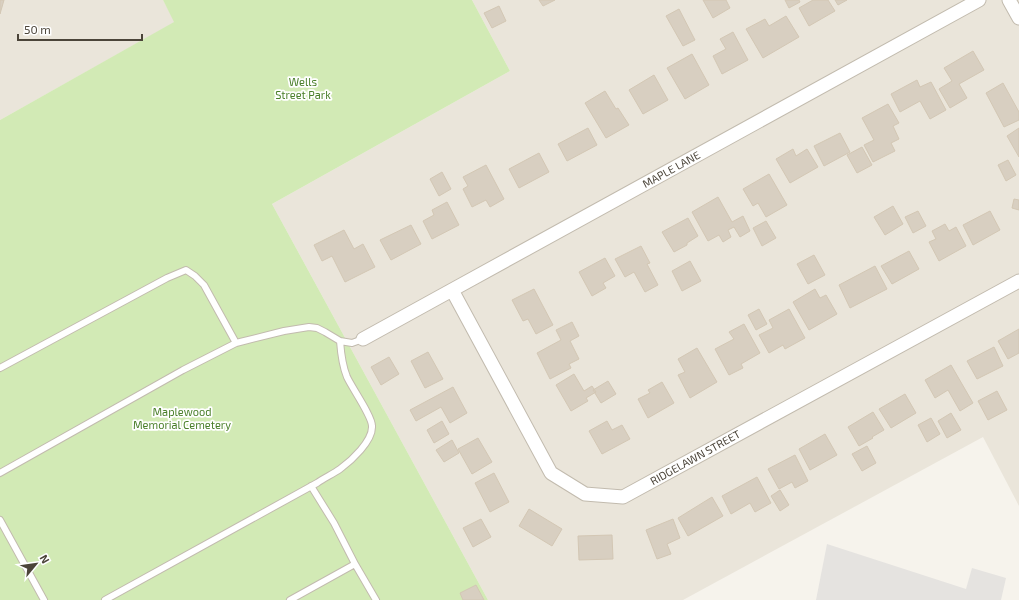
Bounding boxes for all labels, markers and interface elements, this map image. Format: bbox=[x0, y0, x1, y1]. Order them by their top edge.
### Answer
scale bar bbox=[18, 16, 142, 42]
text: 50 m bbox=[24, 22, 51, 36]
park label: Wells Street Park bbox=[275, 75, 331, 101]
street label: MAPLE LANE bbox=[640, 148, 702, 190]
park label: Maplewood Memorial Cemetery bbox=[133, 405, 231, 431]
street label: RIDGELAWN STREET bbox=[648, 427, 743, 487]
north arrow bbox=[16, 544, 56, 584]
text: N bbox=[38, 552, 53, 566]

